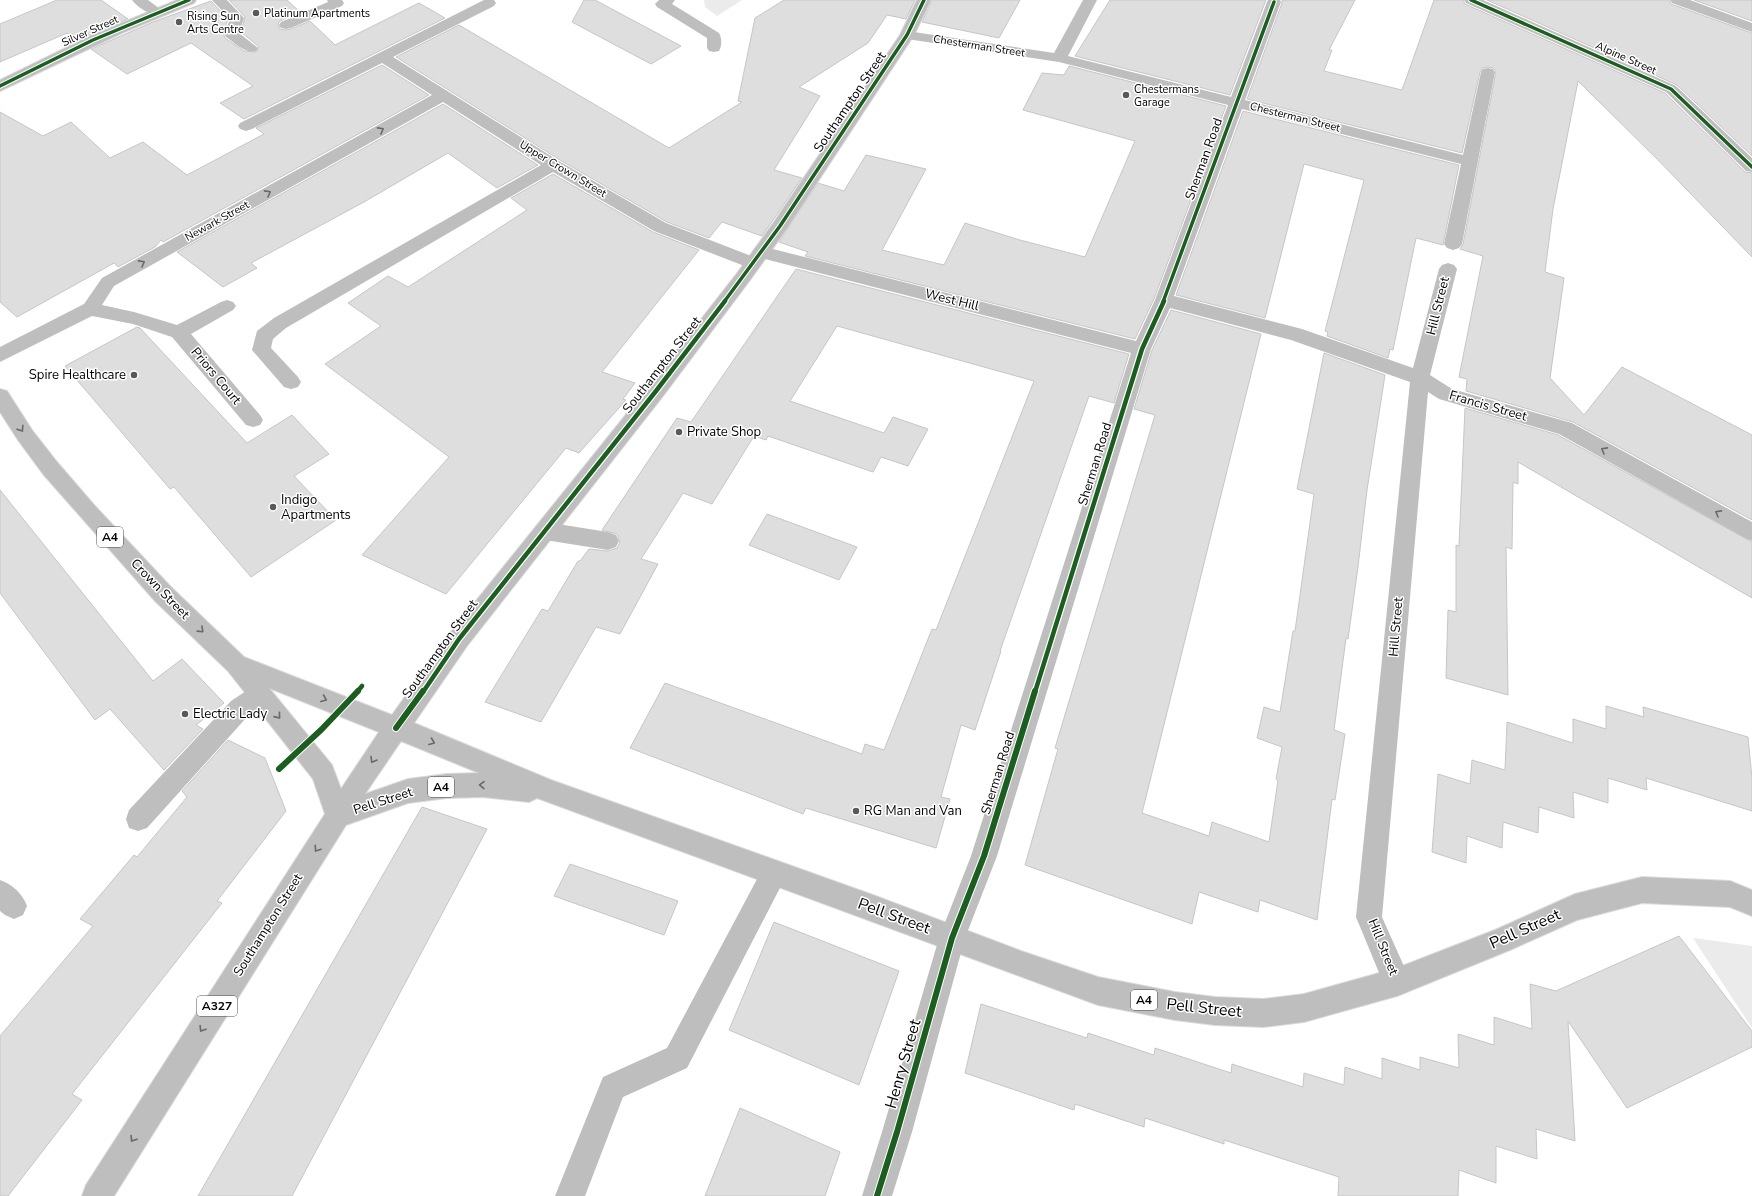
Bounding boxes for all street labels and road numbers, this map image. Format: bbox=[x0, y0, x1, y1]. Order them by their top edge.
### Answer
street label: Silver Street bbox=[59, 12, 121, 50]
street label: Chesterman Street bbox=[932, 31, 1026, 61]
street label: Alpine Street bbox=[1593, 38, 1659, 78]
street label: Southampton Street bbox=[810, 48, 891, 156]
street label: Chesterman Street bbox=[1248, 99, 1342, 136]
street label: Sherman Road bbox=[1181, 116, 1227, 202]
street label: Upper Crown Street bbox=[517, 137, 609, 201]
street label: Newark Street bbox=[182, 197, 252, 245]
street label: Hill Street bbox=[1422, 275, 1454, 337]
street label: West Hill bbox=[923, 285, 981, 315]
street label: Southampton Street bbox=[619, 313, 706, 417]
street label: Priors Court bbox=[187, 344, 246, 409]
street label: Francis Street bbox=[1447, 386, 1529, 426]
street label: Sherman Road bbox=[1074, 420, 1116, 508]
road number: A4 bbox=[97, 527, 123, 547]
street label: Crown Street bbox=[127, 555, 194, 623]
street label: Southampton Street bbox=[398, 596, 482, 702]
street label: Hill Street bbox=[1384, 596, 1408, 657]
street label: Sherman Road bbox=[977, 729, 1019, 817]
road number: A4 bbox=[428, 777, 454, 797]
street label: Pell Street bbox=[351, 783, 415, 819]
street label: Southampton Street bbox=[229, 870, 307, 980]
street label: Pell Street bbox=[855, 893, 934, 939]
street label: Pell Street bbox=[1486, 903, 1564, 954]
street label: Hill Street bbox=[1364, 916, 1403, 978]
road number: A4 bbox=[1131, 990, 1157, 1010]
street label: Pell Street bbox=[1165, 993, 1243, 1023]
road number: A327 bbox=[197, 996, 237, 1016]
street label: Henry Street bbox=[880, 1016, 926, 1111]

